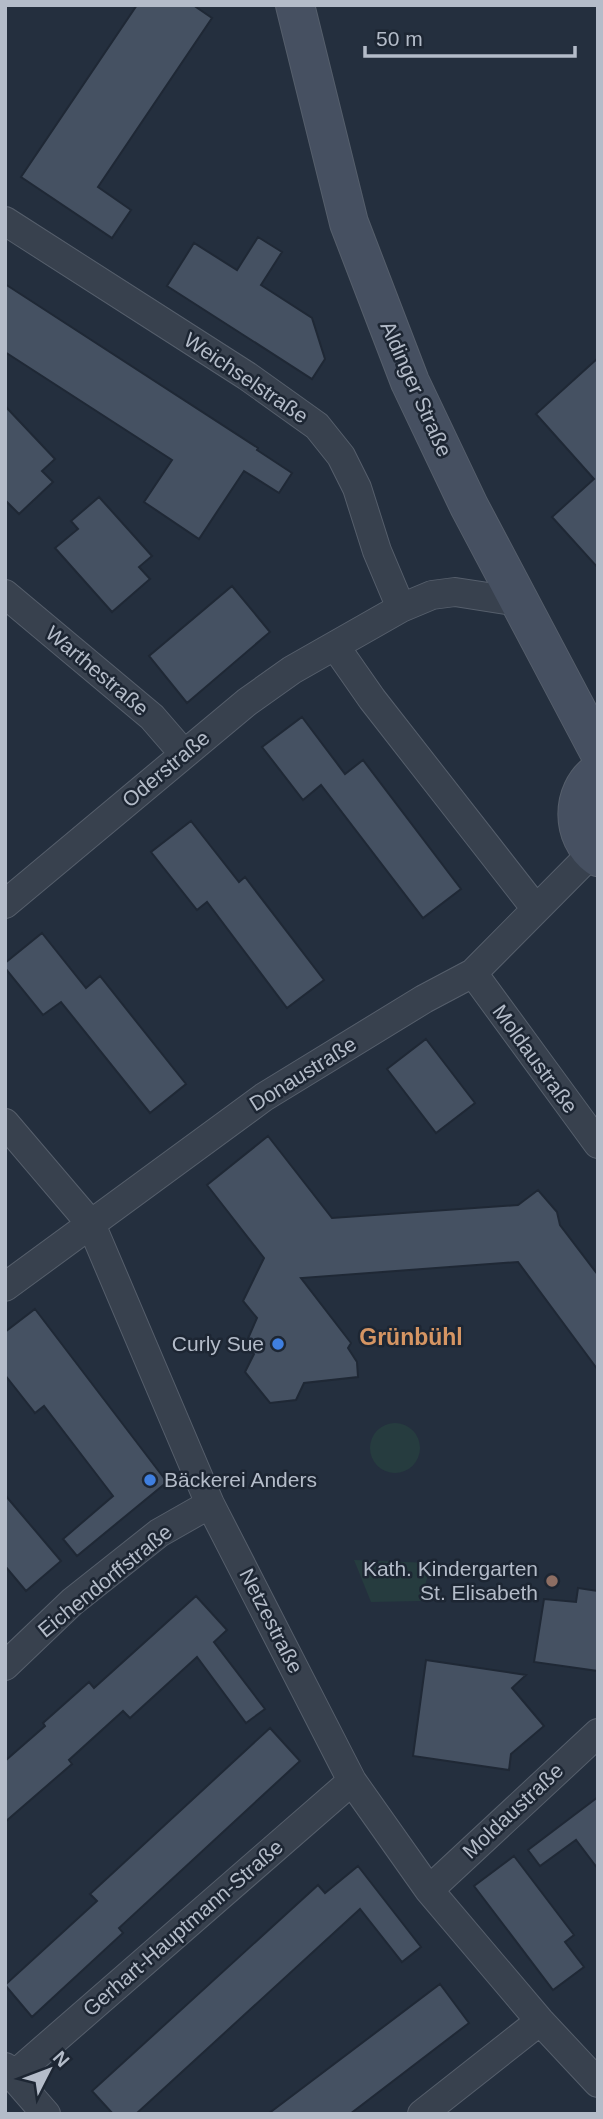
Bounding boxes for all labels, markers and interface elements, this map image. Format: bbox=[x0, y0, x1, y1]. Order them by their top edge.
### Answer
scale bar bbox=[365, 14, 575, 58]
text: 50 m bbox=[376, 27, 423, 50]
street label: Aldinger Straße bbox=[376, 317, 457, 460]
street label: Weichselstraße bbox=[180, 328, 313, 427]
street label: Warthestraße bbox=[42, 621, 153, 720]
street label: Oderstraße bbox=[118, 726, 214, 812]
street label: Moldaustraße bbox=[488, 1000, 582, 1117]
street label: Donaustraße bbox=[245, 1032, 360, 1115]
district label: Grünbühl bbox=[359, 1324, 463, 1350]
place label: Curly Sue bbox=[172, 1332, 264, 1355]
marker: Curly Sue bbox=[270, 1336, 286, 1352]
place label: Bäckerei Anders bbox=[164, 1468, 317, 1491]
marker: Bäckerei Anders bbox=[142, 1472, 158, 1488]
street label: Eichendorffstraße bbox=[33, 1520, 176, 1642]
place label: Kath. Kindergarten St. Elisabeth bbox=[363, 1557, 538, 1604]
street label: Netzestraße bbox=[235, 1565, 308, 1677]
marker: Kath. Kindergarten St. Elisabeth bbox=[544, 1573, 560, 1589]
street label: Moldaustraße bbox=[458, 1758, 567, 1863]
street label: Gerhart-Hauptmann-Straße bbox=[78, 1835, 287, 2021]
north arrow bbox=[14, 2035, 84, 2105]
text: N bbox=[49, 2047, 74, 2071]

